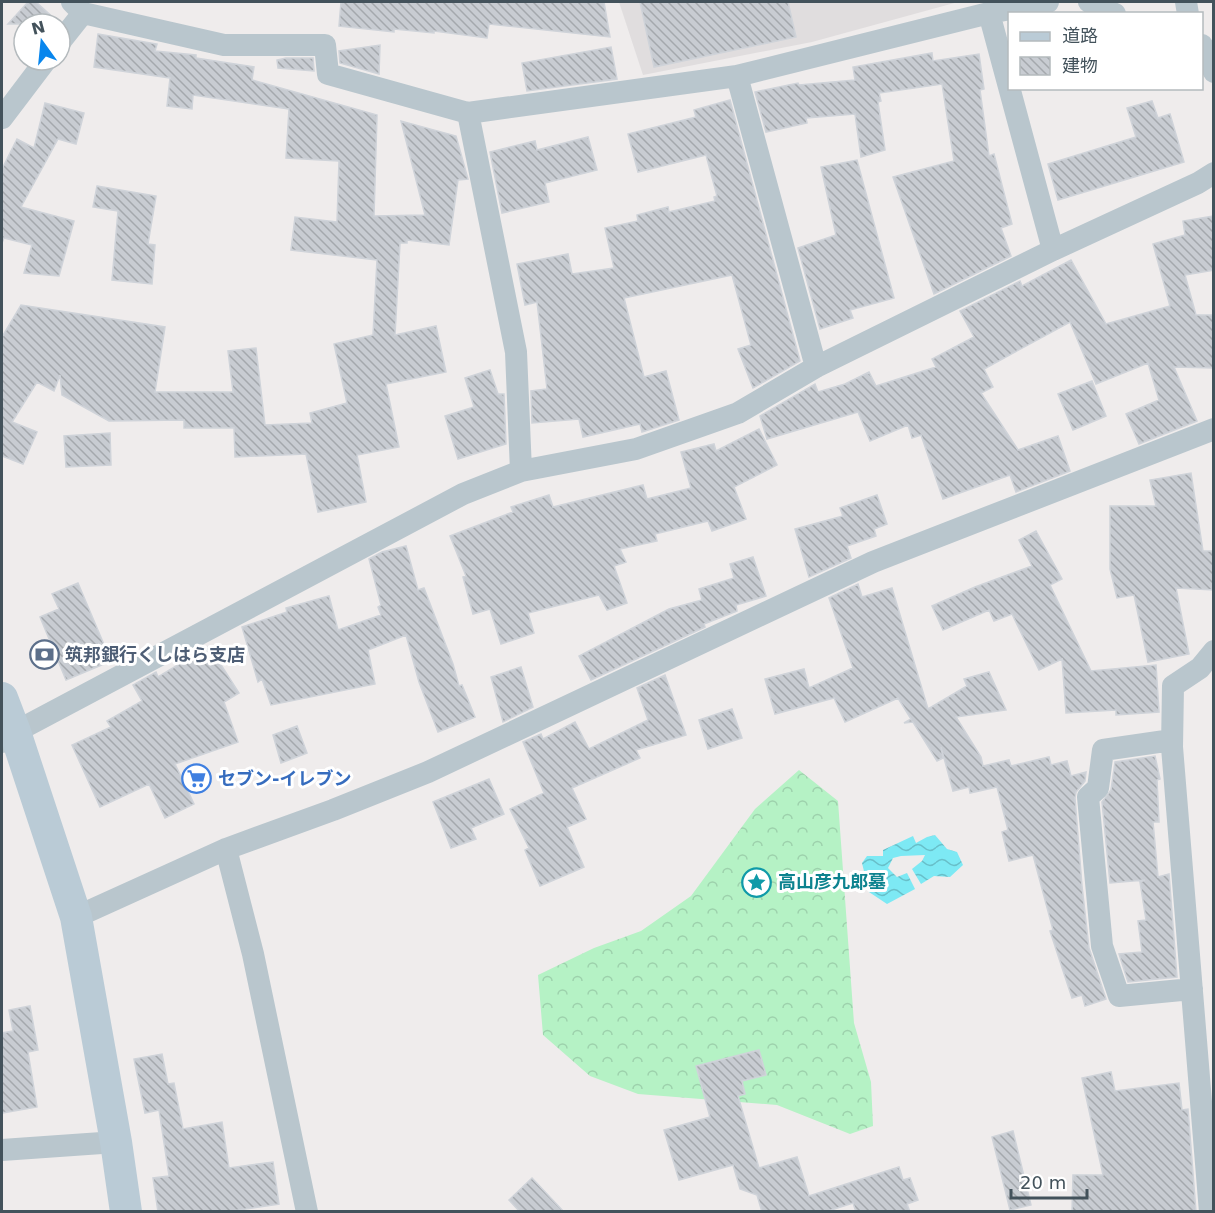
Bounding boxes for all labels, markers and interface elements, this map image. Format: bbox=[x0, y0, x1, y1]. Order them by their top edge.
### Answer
north arrow bbox=[12, 12, 72, 72]
legend bbox=[1008, 12, 1203, 90]
text: N bbox=[29, 17, 47, 39]
text: 道路 bbox=[1062, 25, 1098, 46]
text: 建物 bbox=[1062, 55, 1098, 76]
bank icon: 筑邦銀行くしはら支店 bbox=[28, 639, 60, 671]
place label: 筑邦銀行くしはら支店 bbox=[65, 644, 245, 665]
supermarket icon: セブン-イレブン bbox=[181, 763, 213, 795]
place label: セブン-イレブン bbox=[218, 768, 351, 789]
place icon: 高山彦九郎墓 bbox=[741, 866, 773, 898]
place label: 高山彦九郎墓 bbox=[778, 871, 886, 892]
scale bar bbox=[1011, 1162, 1088, 1200]
text: 20 m bbox=[1020, 1172, 1066, 1193]

